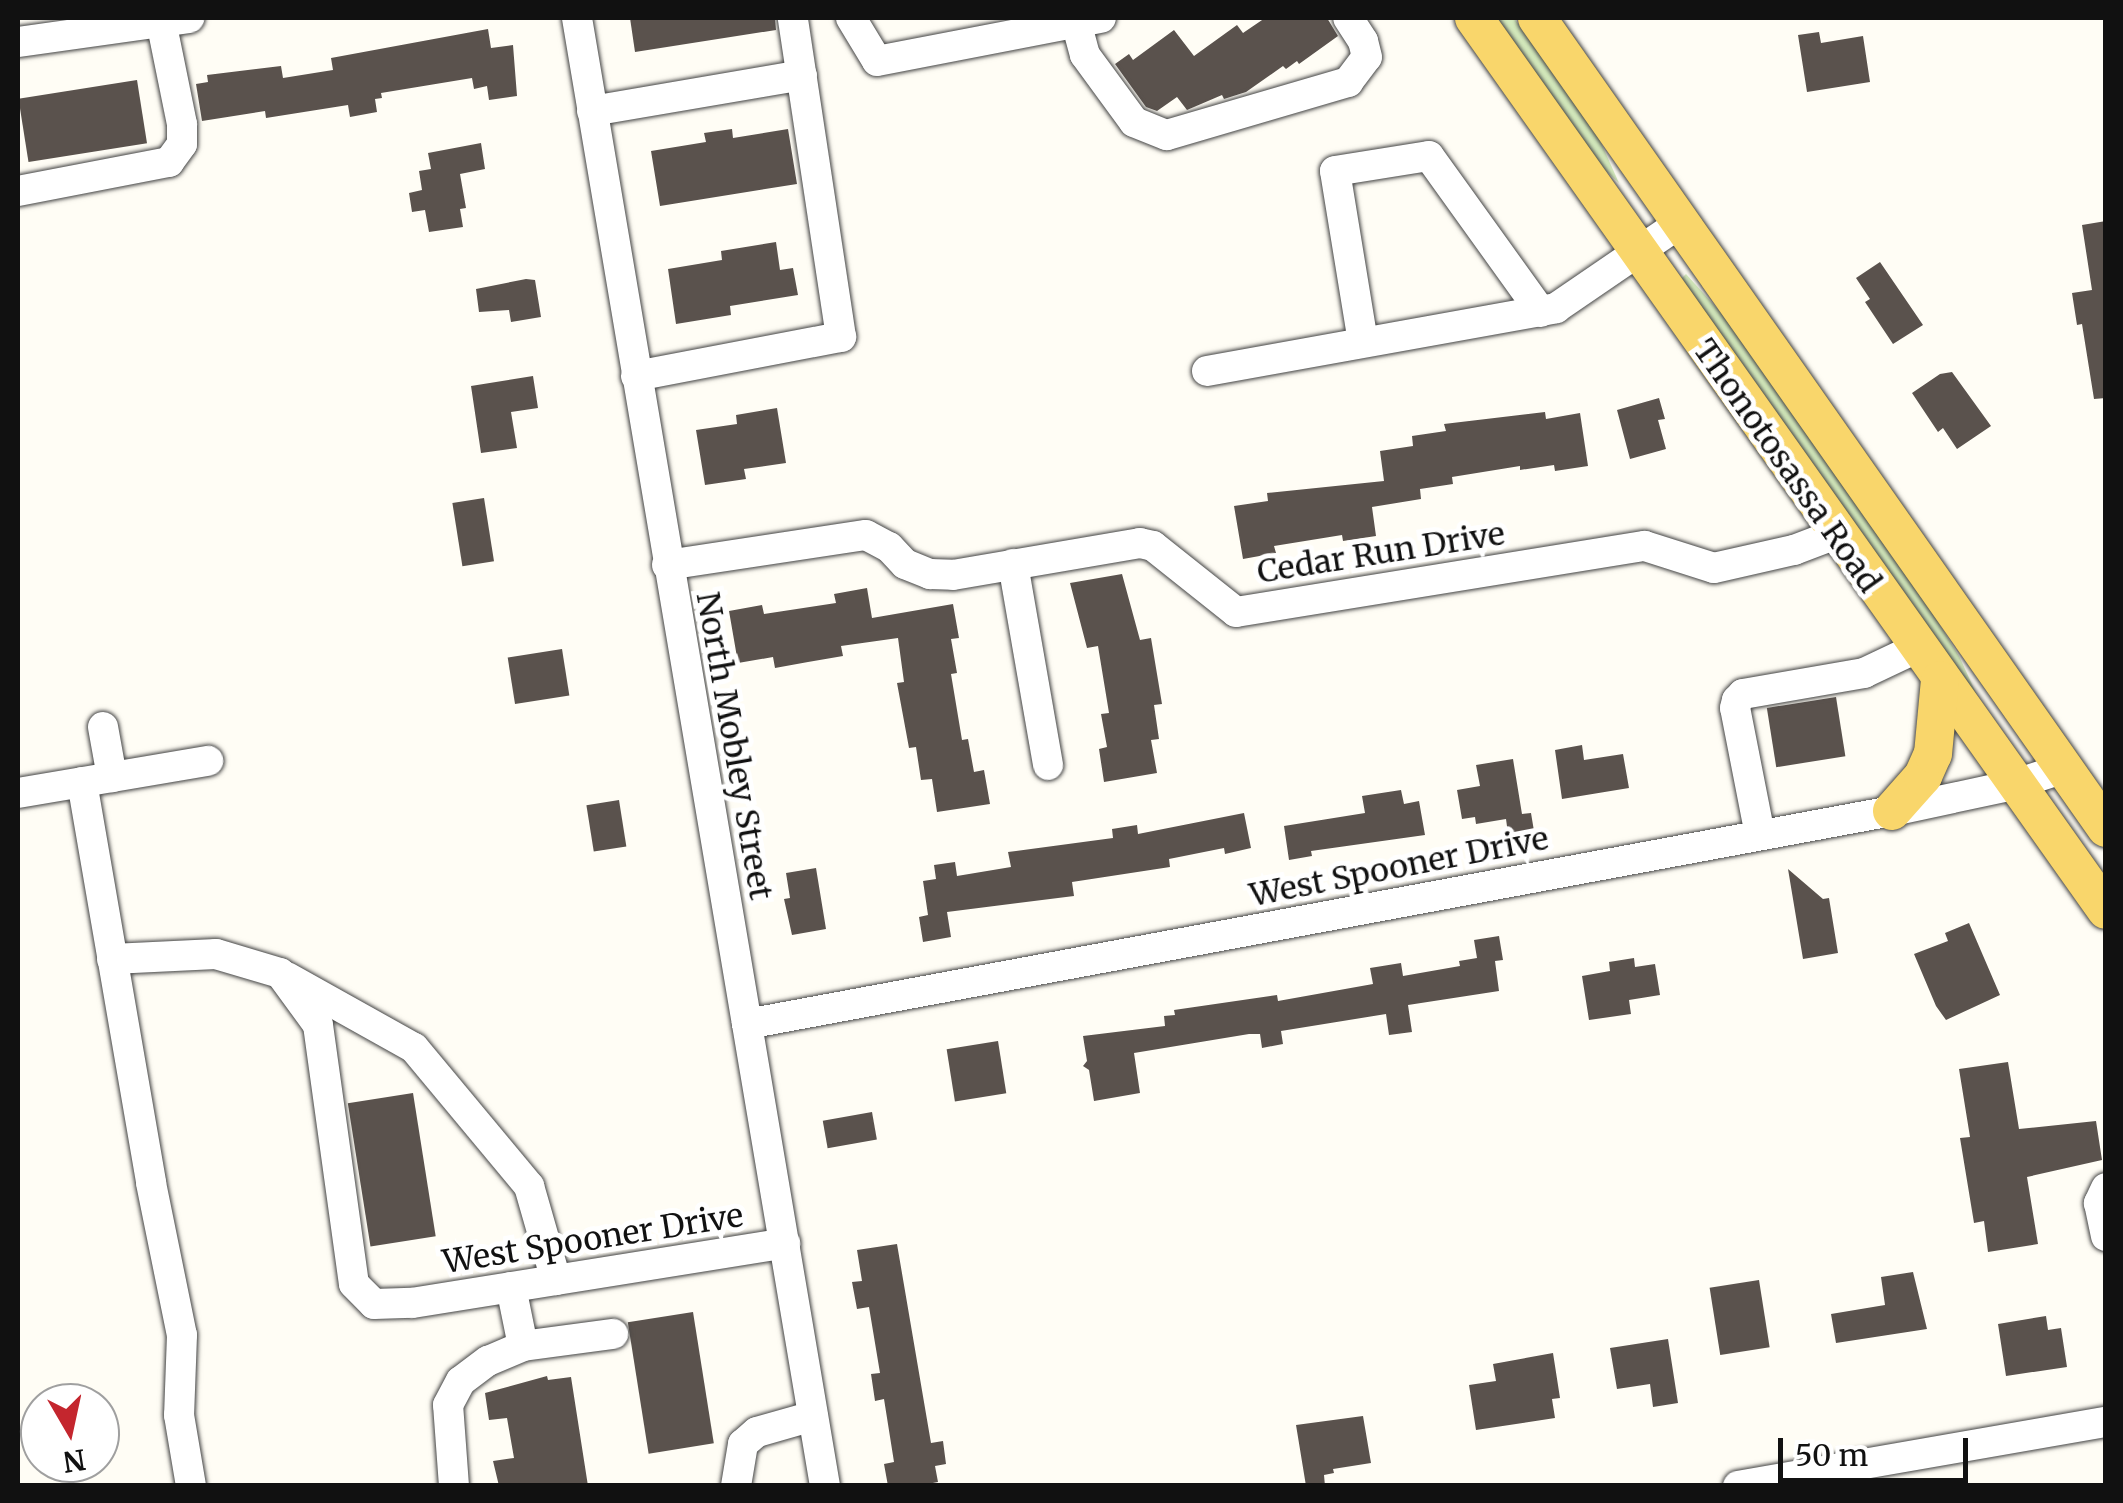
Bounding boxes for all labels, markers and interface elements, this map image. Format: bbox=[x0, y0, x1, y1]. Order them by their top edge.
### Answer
street label: Thonotosassa Road bbox=[1685, 332, 1889, 600]
street label: Cedar Run Drive bbox=[1255, 514, 1507, 592]
street label: North Mobley Street bbox=[688, 589, 780, 903]
street label: West Spooner Drive bbox=[1246, 819, 1552, 915]
street label: West Spooner Drive bbox=[440, 1196, 746, 1282]
north arrow bbox=[20, 1383, 120, 1483]
scale bar bbox=[1783, 1418, 1973, 1480]
text: 50 m bbox=[1795, 1436, 1868, 1474]
text: N bbox=[61, 1441, 88, 1480]

